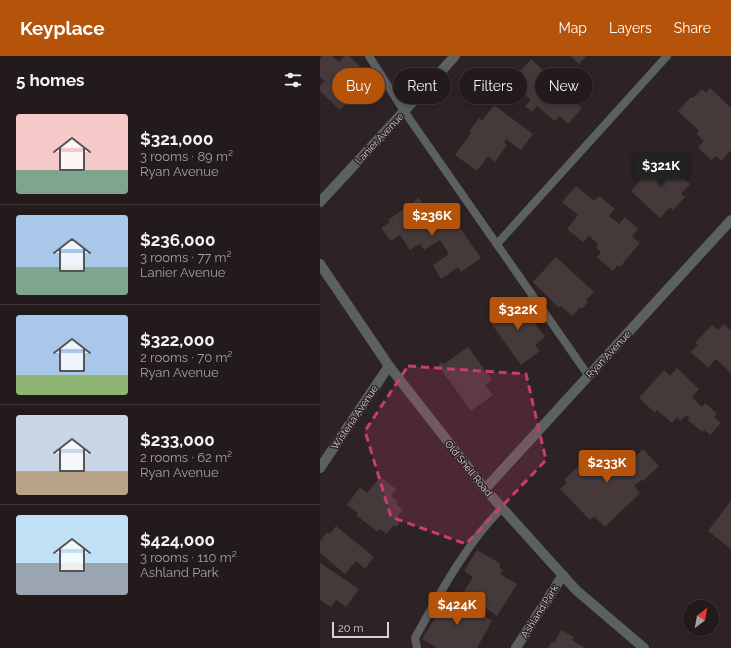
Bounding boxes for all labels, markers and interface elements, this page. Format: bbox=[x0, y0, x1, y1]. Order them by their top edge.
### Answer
text: Keyplace bbox=[20, 17, 105, 39]
text: Map bbox=[559, 20, 587, 36]
text: Layers bbox=[609, 20, 652, 36]
text: Share bbox=[674, 20, 711, 36]
chip: Buy bbox=[332, 68, 385, 104]
chip: Rent bbox=[393, 68, 451, 104]
chip: Filters bbox=[459, 68, 527, 104]
chip: New bbox=[535, 68, 593, 104]
icon: filters bbox=[282, 69, 304, 91]
text: 5 homes bbox=[16, 70, 84, 90]
street label: Lanier Avenue bbox=[353, 110, 406, 166]
text: $321,000 bbox=[140, 129, 213, 149]
icon: home bbox=[48, 130, 96, 178]
text: 3 rooms · 89 m² bbox=[140, 149, 233, 164]
pin: $321K bbox=[633, 153, 689, 187]
text: $321K bbox=[642, 158, 680, 173]
text: Ryan Avenue bbox=[140, 164, 219, 179]
pin: $236K bbox=[404, 203, 460, 237]
text: $236K bbox=[412, 208, 452, 223]
text: $236,000 bbox=[140, 230, 215, 250]
icon: home bbox=[48, 231, 96, 279]
text: 3 rooms · 77 m² bbox=[140, 250, 232, 265]
text: Lanier Avenue bbox=[140, 265, 226, 280]
pin: $322K bbox=[490, 297, 546, 331]
text: $322K bbox=[499, 302, 537, 317]
street label: Ryan Avenue bbox=[584, 328, 633, 380]
text: $322,000 bbox=[140, 330, 215, 350]
icon: home bbox=[48, 331, 96, 379]
text: 2 rooms · 70 m² bbox=[140, 350, 232, 365]
text: Ryan Avenue bbox=[140, 365, 219, 380]
street label: Wisteria Avenue bbox=[329, 383, 380, 451]
text: $233,000 bbox=[140, 430, 215, 450]
icon: home bbox=[48, 431, 96, 479]
street label: Old Shell Road bbox=[443, 438, 494, 498]
text: 2 rooms · 62 m² bbox=[140, 450, 232, 465]
pin: $233K bbox=[579, 450, 635, 484]
text: $233K bbox=[588, 455, 626, 470]
text: Ryan Avenue bbox=[140, 465, 219, 480]
text: $424,000 bbox=[140, 530, 215, 550]
icon: home bbox=[48, 531, 96, 579]
text: 3 rooms · 110 m² bbox=[140, 550, 237, 565]
text: Ashland Park bbox=[140, 565, 219, 580]
street label: Ashland Park bbox=[519, 582, 560, 640]
pin: $424K bbox=[429, 592, 485, 626]
text: $424K bbox=[437, 597, 477, 612]
north arrow bbox=[683, 600, 719, 636]
map controls bbox=[683, 600, 719, 636]
scale bar bbox=[332, 620, 389, 639]
text: 20 m bbox=[338, 622, 363, 635]

